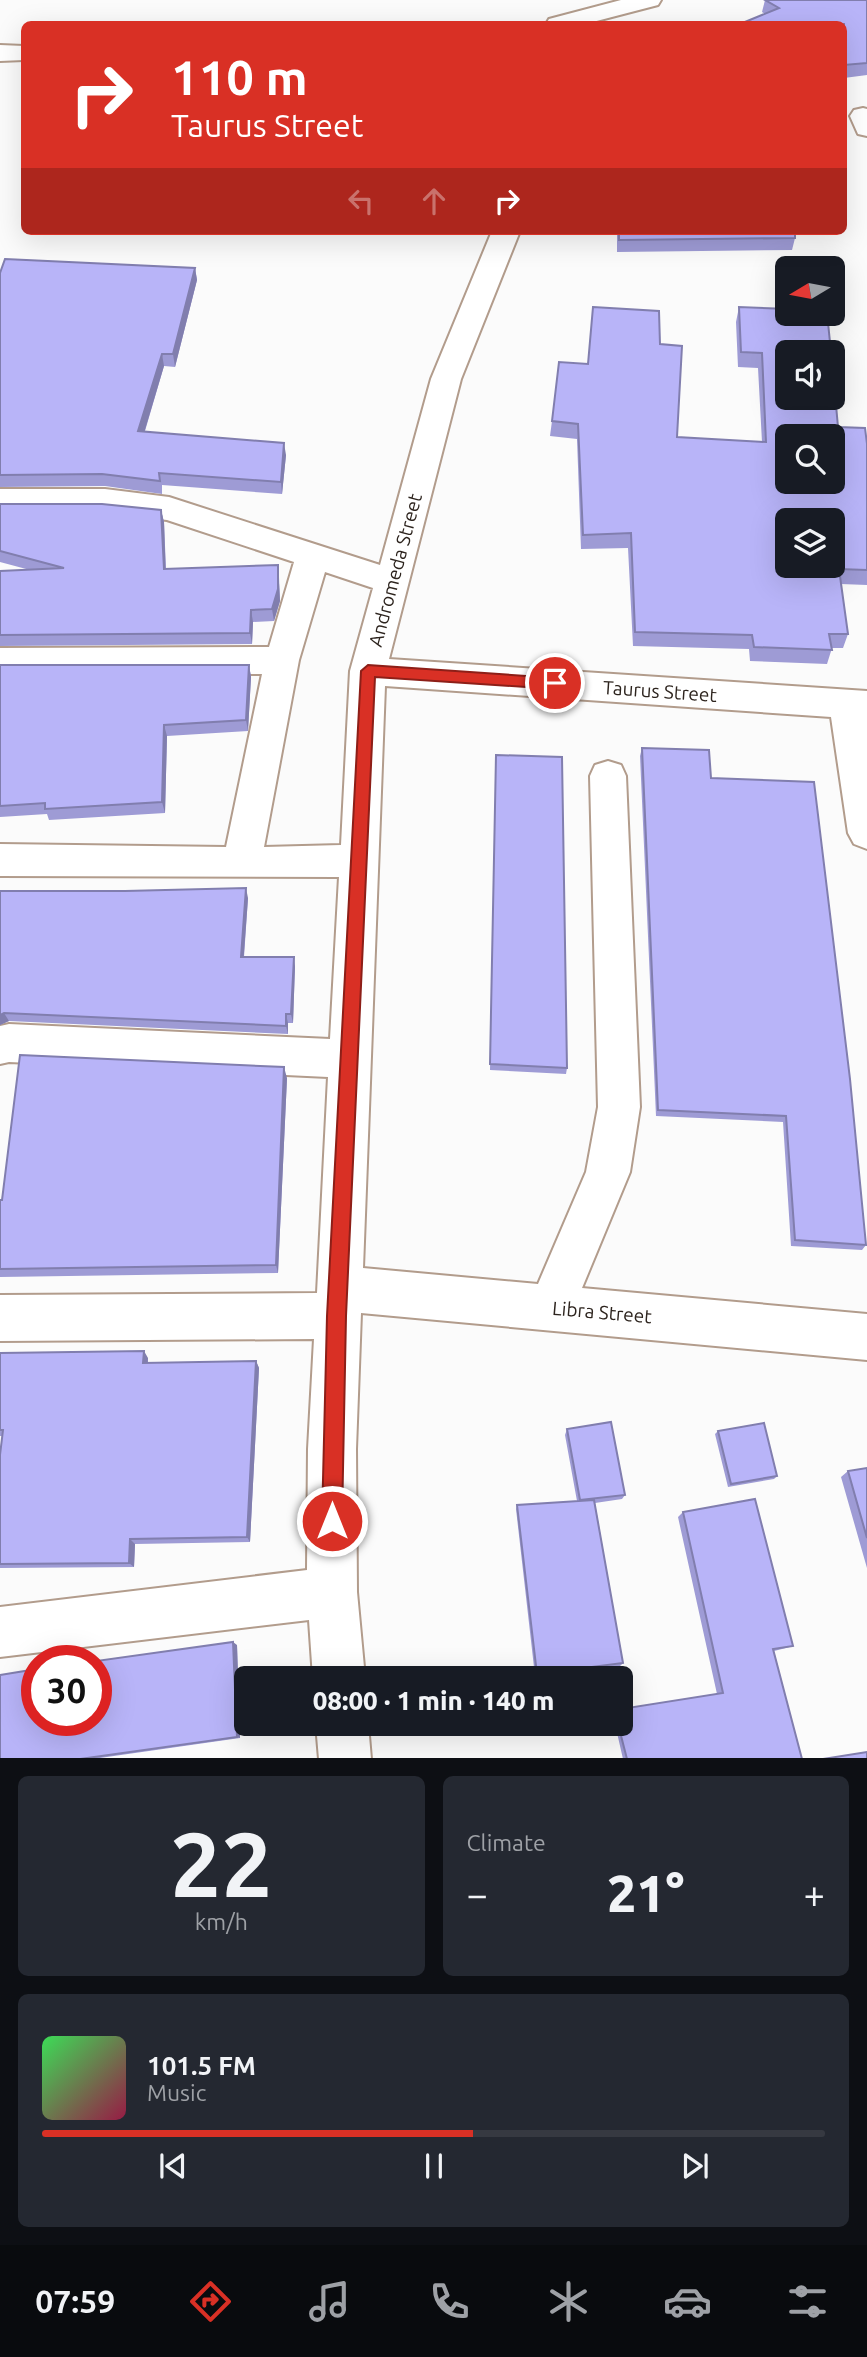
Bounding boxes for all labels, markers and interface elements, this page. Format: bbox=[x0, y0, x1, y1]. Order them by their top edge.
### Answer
icon: right bbox=[56, 49, 147, 140]
text: 110 m bbox=[171, 49, 308, 104]
text: Taurus Street bbox=[171, 107, 363, 143]
icon: left bbox=[342, 182, 380, 220]
icon: ahead bbox=[415, 182, 453, 220]
icon: right bbox=[488, 182, 526, 220]
north arrow bbox=[775, 256, 845, 326]
map controls bbox=[775, 256, 845, 578]
button: sound bbox=[775, 340, 845, 410]
button: search bbox=[775, 424, 845, 494]
street label: Andromeda Street bbox=[364, 490, 426, 649]
button: layers bbox=[775, 508, 845, 578]
pin bbox=[525, 653, 585, 713]
icon: arrive bbox=[536, 664, 574, 702]
street label: Taurus Street bbox=[602, 676, 718, 706]
street label: Libra Street bbox=[551, 1297, 653, 1327]
position arrow bbox=[295, 1484, 369, 1558]
speed limit sign: 30 bbox=[21, 1645, 112, 1736]
text: 08:00 · 1 min · 140 m bbox=[313, 1686, 554, 1715]
text: 22 bbox=[170, 1812, 273, 1914]
text: Climate bbox=[467, 1830, 546, 1855]
text: 21° bbox=[607, 1864, 685, 1922]
text: − bbox=[467, 1873, 488, 1915]
text: + bbox=[804, 1873, 825, 1915]
text: km/h bbox=[195, 1909, 248, 1934]
text: 101.5 FM bbox=[147, 2051, 256, 2080]
text: Music bbox=[147, 2080, 206, 2105]
icon: previous bbox=[154, 2147, 192, 2185]
icon: pause bbox=[415, 2147, 453, 2185]
icon: next bbox=[676, 2147, 714, 2185]
icon: directions bbox=[186, 2277, 235, 2326]
icon: music bbox=[305, 2277, 354, 2326]
icon: phone bbox=[425, 2277, 474, 2326]
icon: climate bbox=[544, 2277, 593, 2326]
icon: car bbox=[663, 2277, 712, 2326]
icon: filters bbox=[783, 2277, 832, 2326]
text: 07:59 bbox=[35, 2283, 115, 2319]

